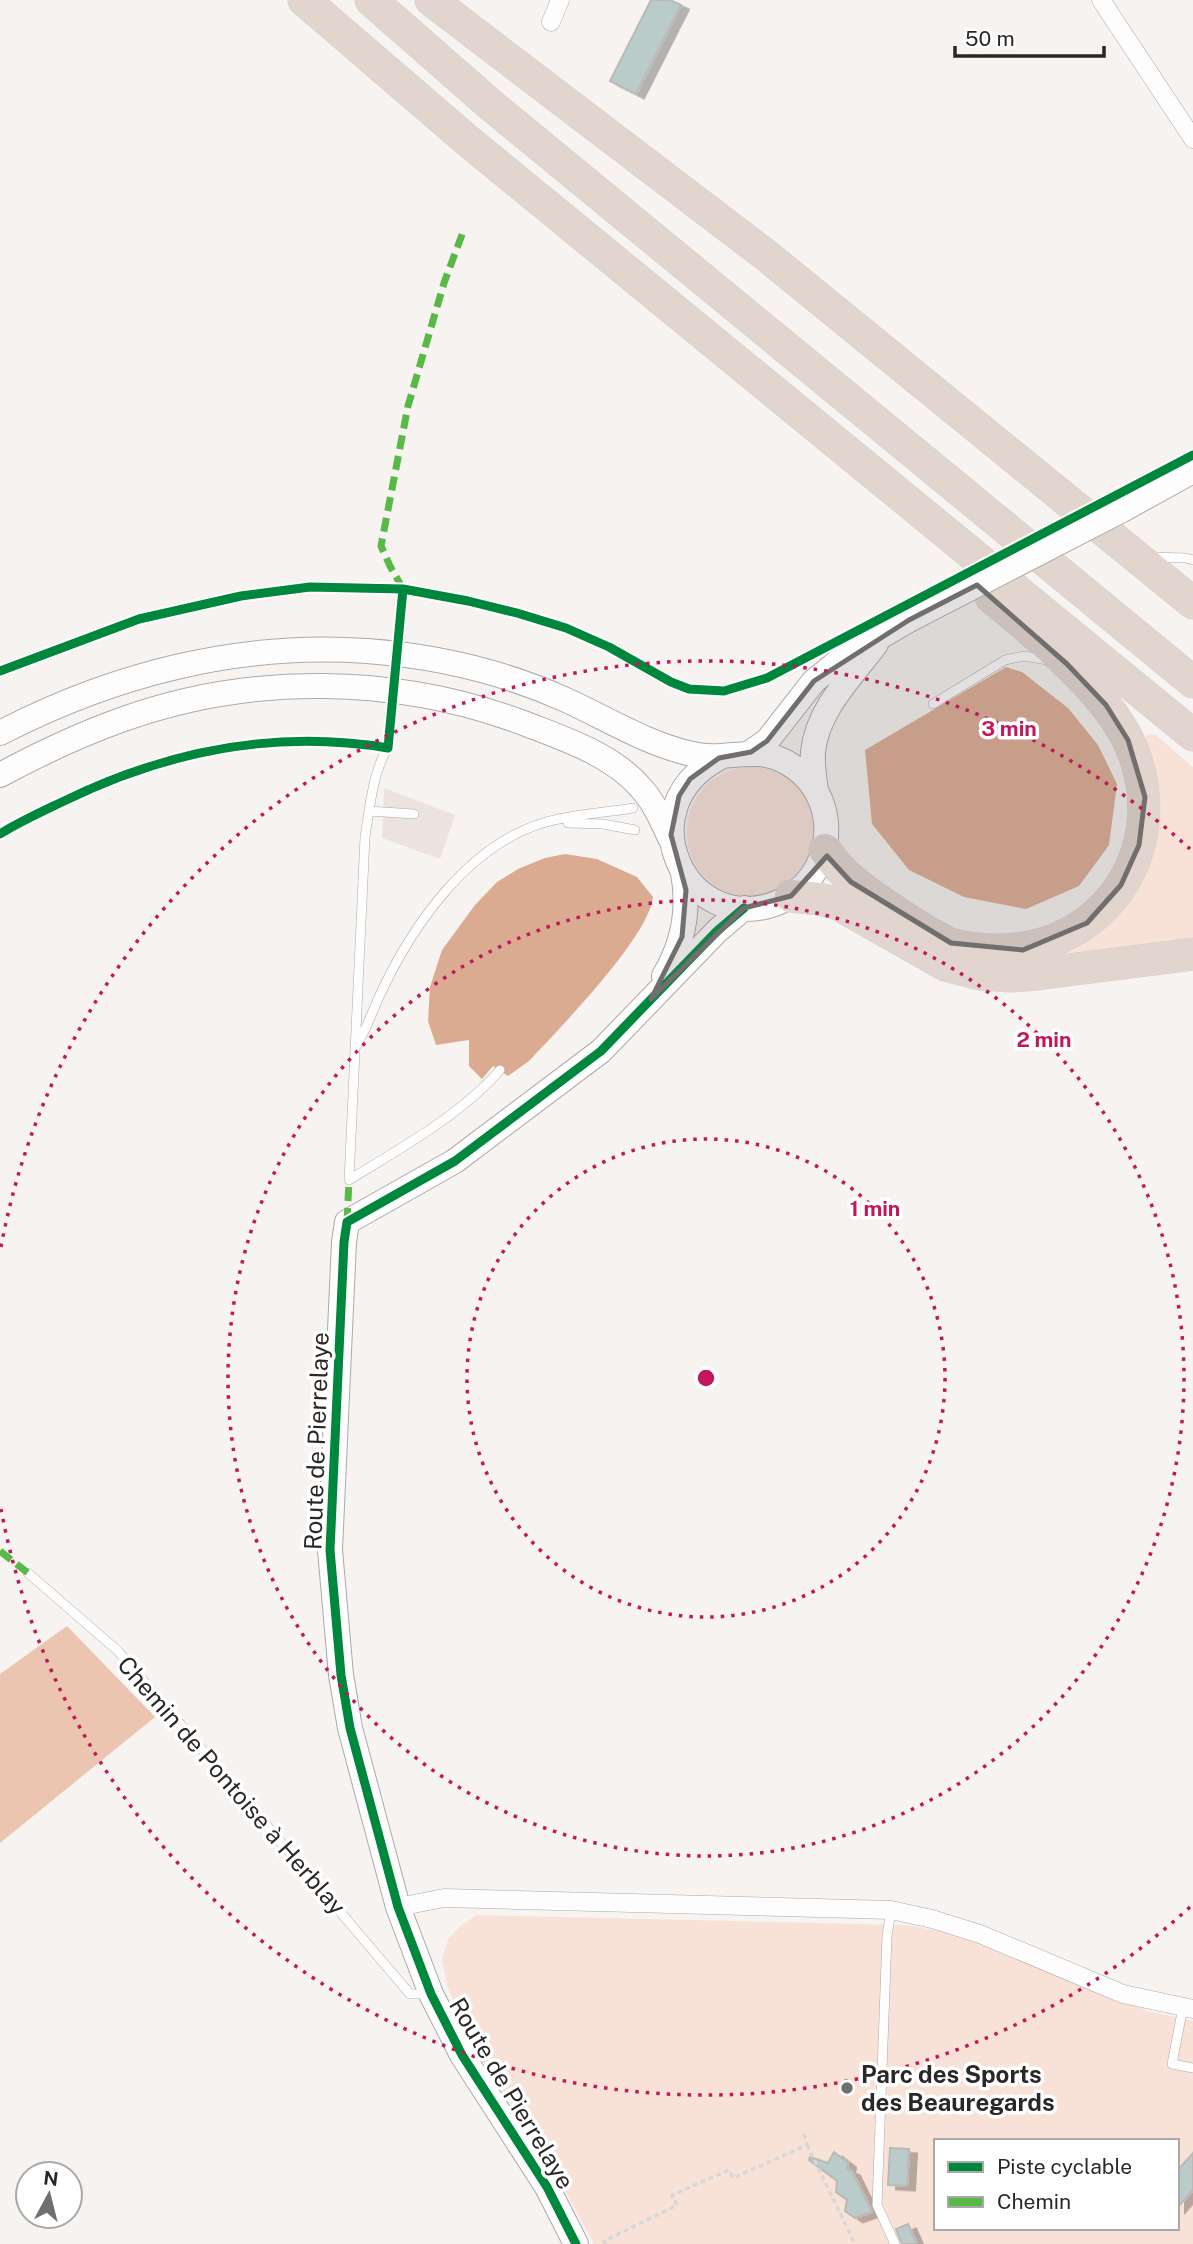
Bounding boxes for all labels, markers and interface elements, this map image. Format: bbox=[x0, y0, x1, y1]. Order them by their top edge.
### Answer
scale bar bbox=[955, 14, 1104, 58]
text: 50 m bbox=[965, 26, 1015, 51]
text: 3 min bbox=[981, 716, 1037, 741]
text: 2 min bbox=[1016, 1027, 1072, 1052]
text: 1 min bbox=[850, 1196, 900, 1221]
street label: Route de Pierrelaye bbox=[298, 1332, 334, 1550]
centre of rings bbox=[694, 1366, 718, 1390]
street label: Chemin de Pontoise à Herblay bbox=[112, 1650, 352, 1920]
street label: Route de Pierrelaye bbox=[444, 1992, 580, 2194]
place label: Parc des Sports des Beauregards bbox=[861, 2060, 1055, 2116]
marker: Parc des Sports des Beauregards bbox=[839, 2080, 855, 2096]
legend bbox=[934, 2139, 1179, 2230]
text: Piste cyclable bbox=[997, 2154, 1132, 2179]
north arrow bbox=[14, 2160, 84, 2230]
text: N bbox=[42, 2166, 60, 2190]
text: Chemin bbox=[997, 2189, 1071, 2214]

